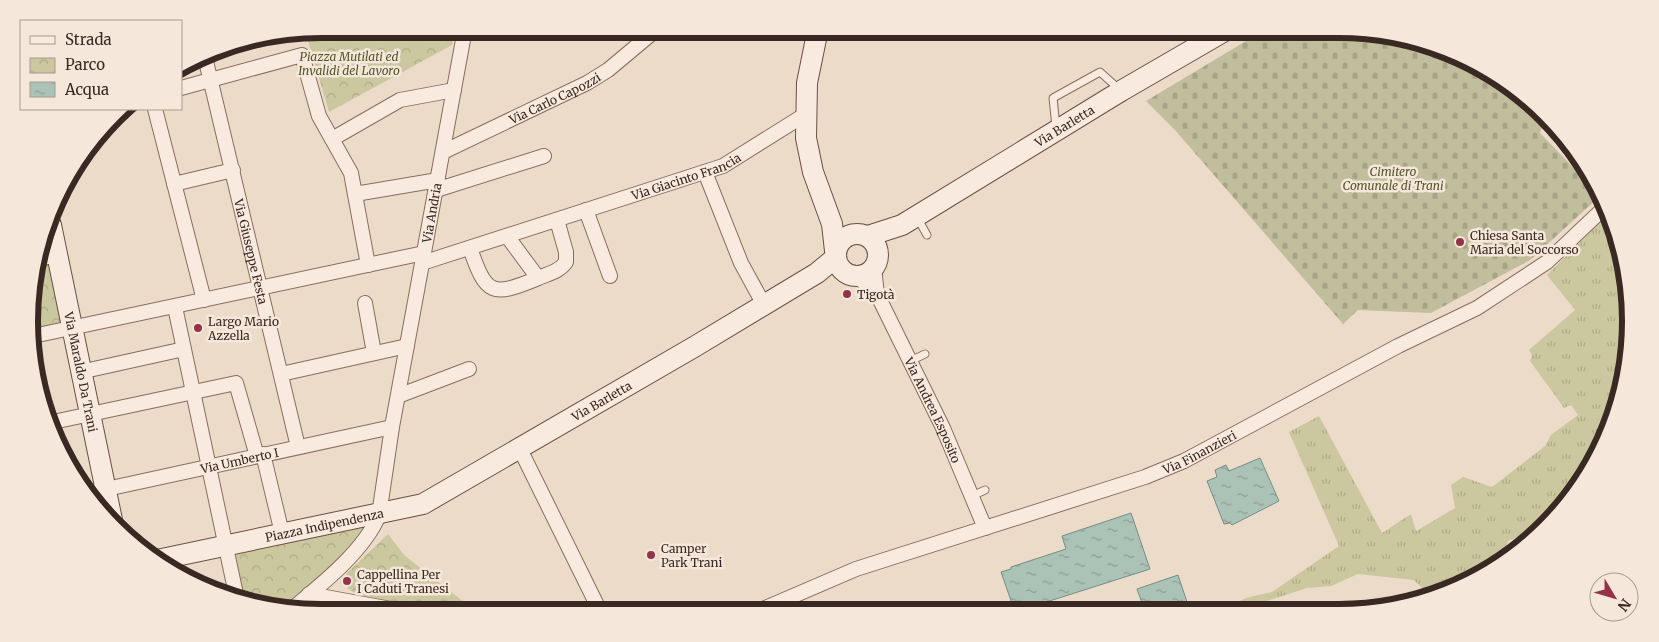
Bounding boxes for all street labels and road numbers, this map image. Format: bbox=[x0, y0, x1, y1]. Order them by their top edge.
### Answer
street label: Via Carlo Capozzi bbox=[506, 69, 603, 127]
street label: Via Barletta bbox=[1031, 102, 1097, 150]
street label: Via Giacinto Francia bbox=[629, 149, 744, 203]
street label: Via Andria bbox=[418, 181, 444, 245]
street label: Via Giuseppe Festa bbox=[231, 196, 271, 306]
street label: Via Maraldo Da Trani bbox=[61, 310, 101, 433]
street label: Via Andrea Esposito bbox=[901, 354, 964, 465]
street label: Via Barletta bbox=[568, 377, 635, 424]
street label: Via Finanzieri bbox=[1159, 427, 1239, 477]
street label: Via Umberto I bbox=[198, 444, 280, 476]
street label: Piazza Indipendenza bbox=[264, 505, 385, 545]

